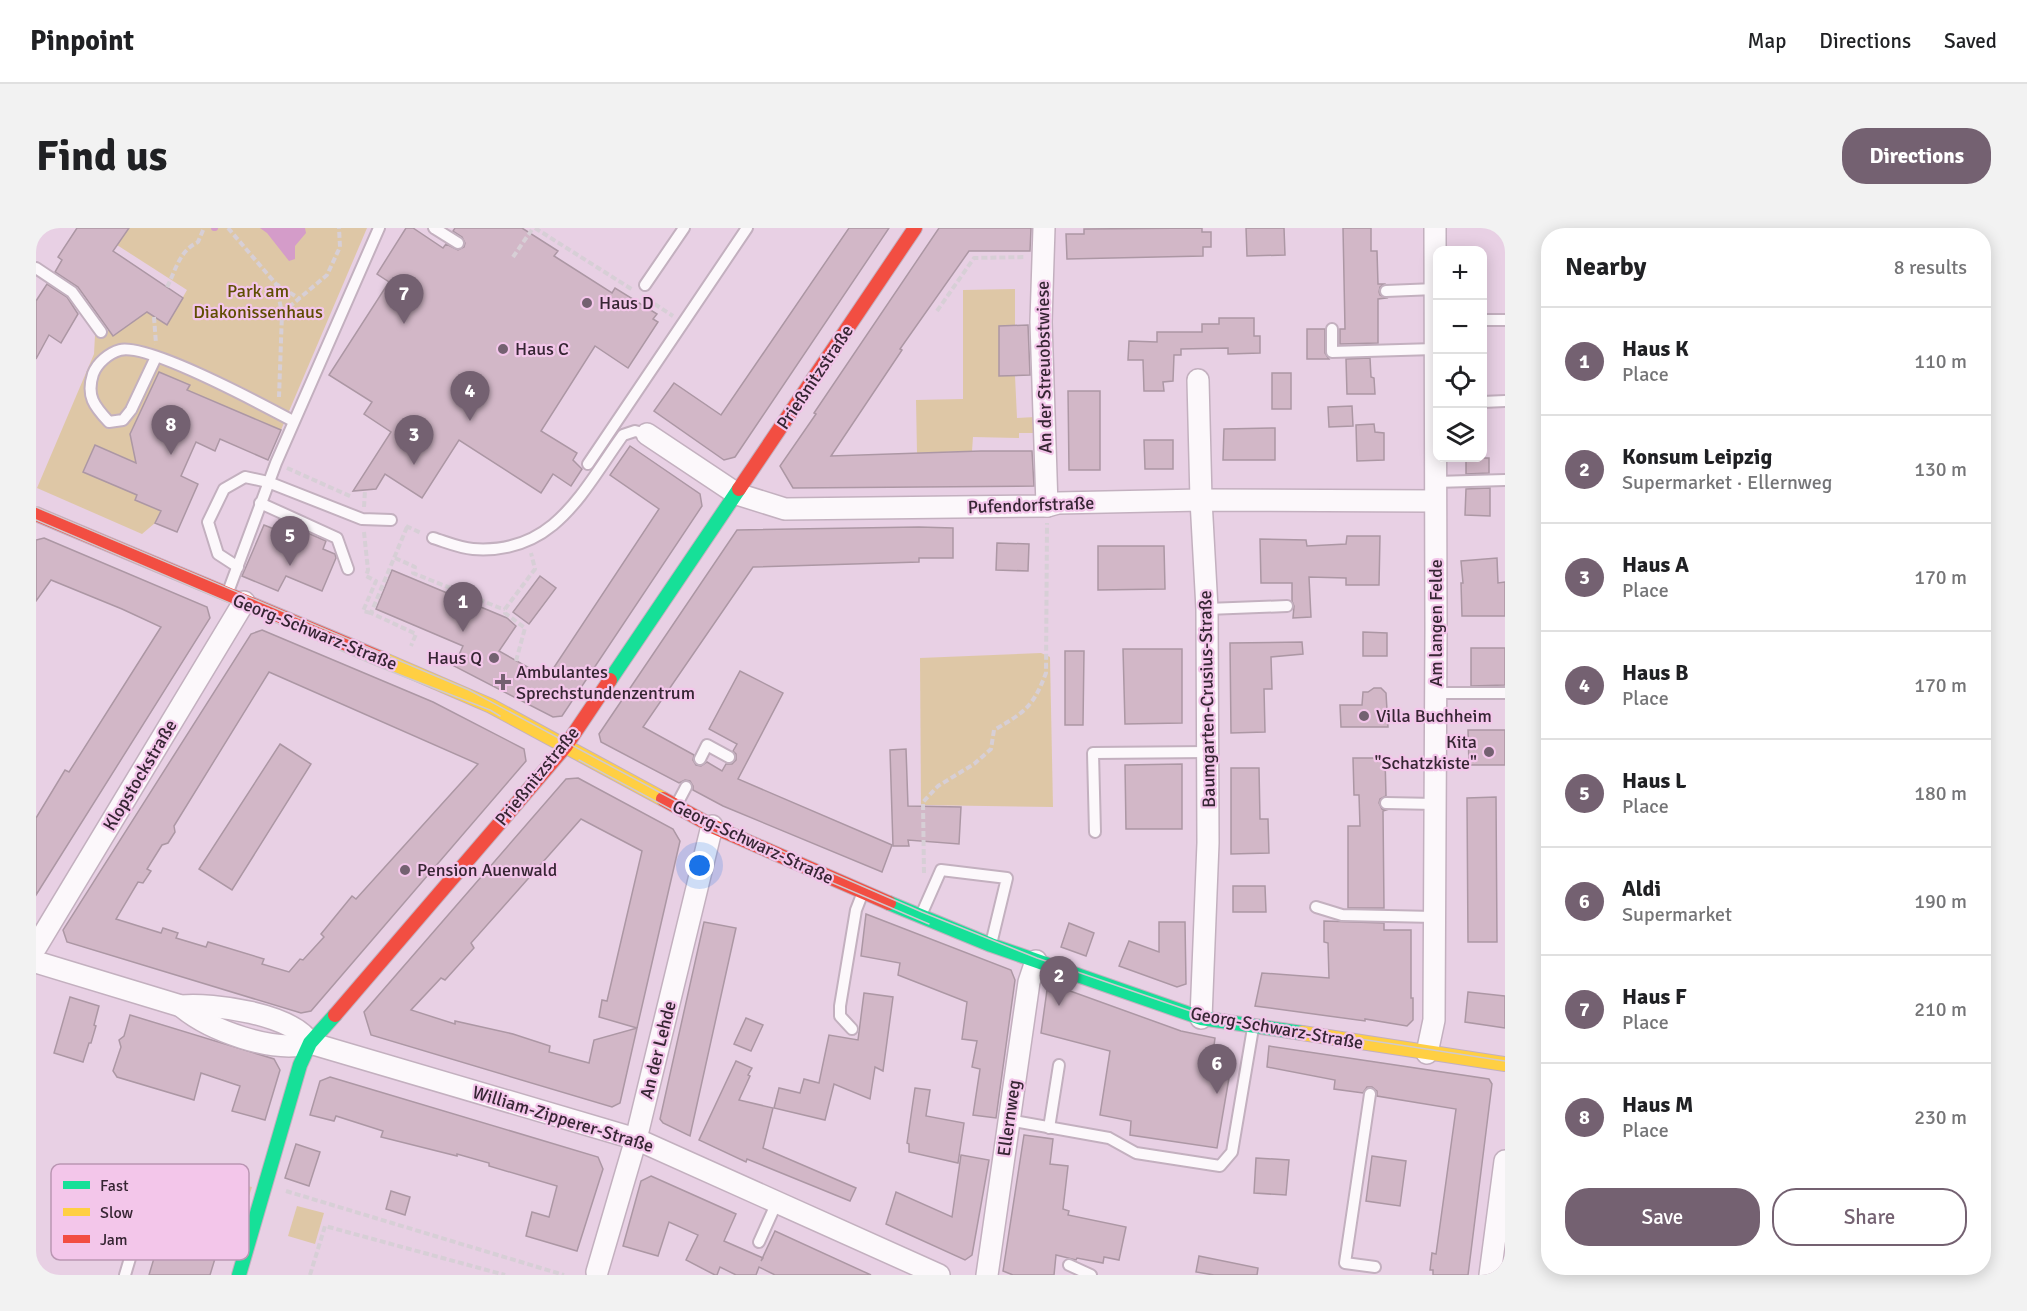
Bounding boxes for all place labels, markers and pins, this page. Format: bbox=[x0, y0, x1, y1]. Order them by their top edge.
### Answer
pin: 7 bbox=[384, 274, 424, 324]
place label: Haus D bbox=[599, 292, 654, 314]
marker: Haus D bbox=[580, 296, 594, 310]
place label: Haus C bbox=[515, 338, 569, 360]
marker: Haus C bbox=[496, 342, 510, 356]
pin: 4 bbox=[450, 372, 490, 421]
pin: 8 bbox=[152, 406, 190, 455]
pin: 3 bbox=[394, 416, 434, 465]
pin: 5 bbox=[270, 516, 310, 566]
pin: 1 bbox=[444, 582, 482, 632]
place label: Haus Q bbox=[427, 647, 482, 669]
marker: Haus Q bbox=[487, 651, 501, 665]
place label: Ambulantes Sprechstundenzentrum bbox=[516, 661, 695, 704]
marker: Ambulantes Sprechstundenzentrum bbox=[494, 673, 512, 691]
place label: Villa Buchheim bbox=[1376, 705, 1492, 727]
marker: Villa Buchheim bbox=[1357, 709, 1371, 723]
place label: Kita "Schatzkiste" bbox=[1375, 731, 1477, 774]
marker: Kita "Schatzkiste" bbox=[1482, 745, 1496, 759]
place label: Pension Auenwald bbox=[417, 859, 557, 881]
marker: Pension Auenwald bbox=[398, 863, 412, 877]
pin: 2 bbox=[1040, 956, 1078, 1006]
pin: 6 bbox=[1198, 1044, 1236, 1094]

